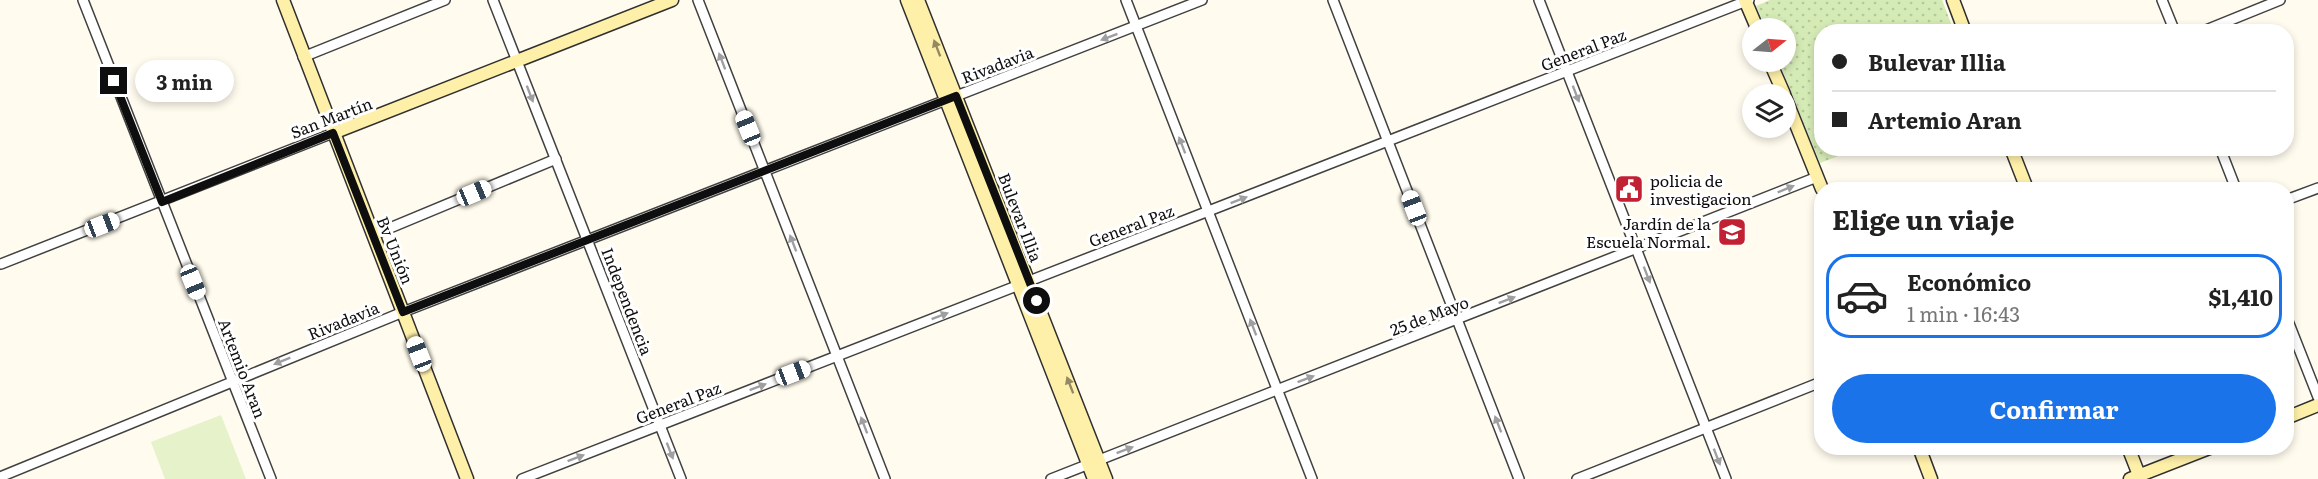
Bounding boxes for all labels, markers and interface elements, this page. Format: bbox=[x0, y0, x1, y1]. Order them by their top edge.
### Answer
north arrow bbox=[1742, 18, 1796, 72]
map controls bbox=[1742, 18, 1796, 138]
street label: General Paz bbox=[1537, 22, 1629, 76]
one-way arrow bbox=[1099, 32, 1117, 42]
one-way arrow bbox=[932, 38, 942, 56]
street label: Rivadavia bbox=[957, 39, 1037, 89]
text: Bulevar Illia bbox=[1868, 45, 2006, 78]
one-way arrow bbox=[717, 52, 726, 70]
callout: 3 min bbox=[135, 60, 234, 102]
text: 3 min bbox=[156, 66, 213, 96]
route end bbox=[100, 67, 127, 94]
button: layers bbox=[1742, 84, 1796, 138]
one-way arrow bbox=[525, 85, 535, 103]
one-way arrow bbox=[1571, 85, 1581, 103]
street label: San Martín bbox=[287, 90, 376, 144]
text: Artemio Aran bbox=[1868, 103, 2022, 136]
car bbox=[733, 108, 763, 148]
one-way arrow bbox=[1177, 136, 1186, 154]
place label: policia de investigacion bbox=[1650, 168, 1752, 210]
street label: Bulevar Illia bbox=[993, 169, 1049, 265]
public building icon: policia de investigacion bbox=[1613, 173, 1645, 205]
car bbox=[454, 178, 494, 208]
one-way arrow bbox=[1777, 184, 1795, 193]
car bbox=[1399, 188, 1429, 228]
one-way arrow bbox=[1230, 194, 1248, 204]
street label: General Paz bbox=[1085, 198, 1177, 252]
text: Elige un viaje bbox=[1832, 198, 2015, 238]
car bbox=[82, 210, 122, 240]
place label: Jardín de la Escuela Normal. bbox=[1586, 211, 1711, 253]
street label: Bv Unión bbox=[372, 212, 421, 288]
school or university icon: Jardín de la Escuela Normal. bbox=[1716, 216, 1748, 248]
one-way arrow bbox=[788, 234, 797, 252]
street label: Independencia bbox=[596, 244, 660, 359]
car bbox=[178, 262, 208, 302]
text: Económico bbox=[1907, 265, 2031, 298]
one-way arrow bbox=[1642, 266, 1652, 284]
icon: car bbox=[1835, 269, 1889, 323]
text: $1,410 bbox=[2208, 280, 2273, 313]
route start bbox=[1023, 287, 1050, 314]
street label: 25 de Mayo bbox=[1386, 289, 1472, 341]
street label: Rivadavia bbox=[304, 295, 383, 345]
one-way arrow bbox=[1499, 295, 1517, 305]
text: 1 min · 16:43 bbox=[1907, 298, 2020, 328]
one-way arrow bbox=[931, 311, 949, 321]
street label: Artemio Aran bbox=[213, 315, 273, 422]
one-way arrow bbox=[1248, 317, 1258, 335]
car bbox=[404, 334, 434, 374]
one-way arrow bbox=[273, 357, 291, 366]
car bbox=[773, 358, 813, 388]
one-way arrow bbox=[1297, 374, 1315, 383]
button: Confirmar bbox=[1832, 374, 2276, 443]
street label: General Paz bbox=[632, 375, 724, 429]
one-way arrow bbox=[1065, 376, 1075, 394]
one-way arrow bbox=[749, 382, 767, 391]
one-way arrow bbox=[859, 415, 869, 433]
one-way arrow bbox=[1493, 415, 1503, 433]
one-way arrow bbox=[666, 442, 675, 460]
one-way arrow bbox=[1116, 445, 1134, 455]
one-way arrow bbox=[1713, 448, 1723, 466]
one-way arrow bbox=[567, 453, 585, 462]

